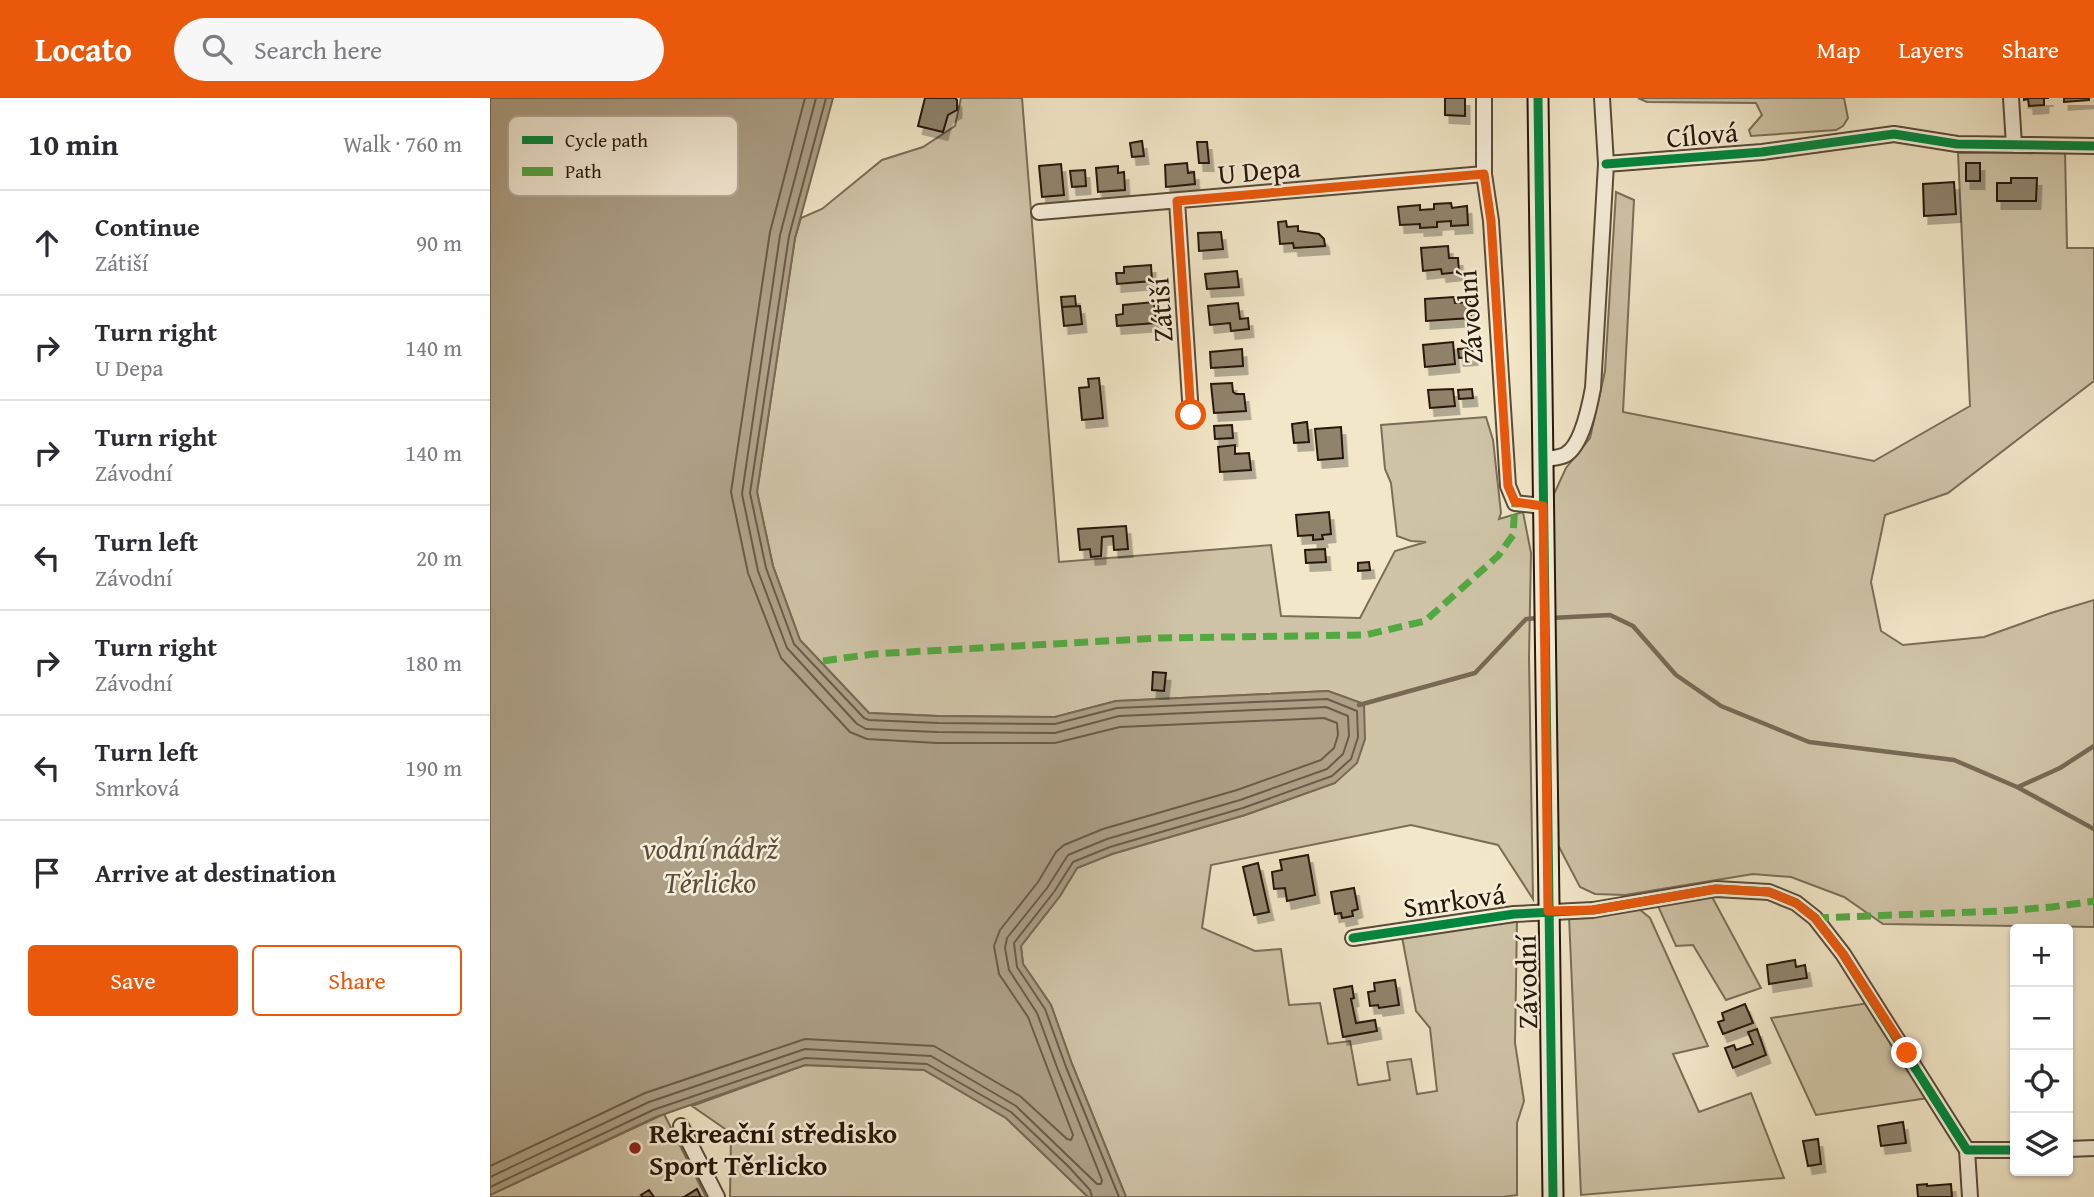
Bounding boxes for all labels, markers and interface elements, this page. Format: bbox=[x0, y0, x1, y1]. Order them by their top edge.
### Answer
search box bbox=[174, 18, 664, 81]
text: Locato bbox=[35, 25, 132, 73]
icon: search bbox=[198, 30, 236, 68]
text: Search here bbox=[254, 30, 382, 69]
text: Map bbox=[1817, 32, 1860, 67]
text: Layers bbox=[1898, 32, 1964, 67]
text: Share bbox=[2002, 32, 2059, 67]
street label: Cílová bbox=[1664, 110, 1740, 158]
legend bbox=[508, 116, 738, 196]
text: 10 min bbox=[28, 122, 118, 166]
text: Cycle path bbox=[565, 126, 648, 154]
text: Walk · 760 m bbox=[343, 127, 462, 160]
street label: U Depa bbox=[1216, 146, 1303, 194]
text: Path bbox=[565, 157, 602, 185]
text: Continue bbox=[95, 207, 200, 246]
icon: ahead bbox=[28, 224, 66, 262]
text: 90 m bbox=[416, 226, 462, 259]
text: Zátiší bbox=[95, 246, 148, 279]
street label: Závodní bbox=[1445, 267, 1493, 365]
street label: Zátiší bbox=[1137, 275, 1183, 344]
text: Turn right bbox=[95, 312, 217, 351]
icon: right bbox=[28, 329, 66, 367]
text: 140 m bbox=[405, 331, 462, 364]
text: U Depa bbox=[95, 351, 163, 384]
route start bbox=[1175, 399, 1206, 430]
text: Turn right bbox=[95, 417, 217, 456]
icon: right bbox=[28, 434, 66, 472]
text: 140 m bbox=[405, 436, 462, 469]
text: Závodní bbox=[95, 456, 172, 489]
text: Turn left bbox=[95, 522, 198, 561]
icon: left bbox=[28, 539, 66, 577]
text: 20 m bbox=[416, 541, 462, 574]
text: Závodní bbox=[95, 561, 172, 594]
text: Turn right bbox=[95, 627, 217, 666]
icon: right bbox=[28, 644, 66, 682]
text: 180 m bbox=[405, 646, 462, 679]
text: Závodní bbox=[95, 666, 172, 699]
text: Turn left bbox=[95, 732, 198, 771]
icon: left bbox=[28, 749, 66, 787]
text: 190 m bbox=[405, 751, 462, 784]
text: Smrková bbox=[95, 771, 179, 804]
water label: vodní nádrž Těrlicko bbox=[642, 826, 779, 904]
text: Arrive at destination bbox=[95, 853, 336, 892]
icon: arrive bbox=[28, 854, 66, 892]
street label: Smrková bbox=[1400, 872, 1508, 927]
map controls bbox=[2010, 924, 2073, 1176]
button: + bbox=[2010, 924, 2073, 987]
street label: Závodní bbox=[1505, 933, 1547, 1029]
button: Save bbox=[28, 945, 238, 1016]
button: Share bbox=[252, 945, 462, 1016]
button: − bbox=[2010, 987, 2073, 1050]
route end bbox=[1891, 1037, 1922, 1068]
button: locate bbox=[2010, 1050, 2073, 1113]
place label: Rekreační středisko Sport Těrlicko bbox=[649, 1112, 897, 1185]
button: layers bbox=[2010, 1113, 2073, 1176]
marker: Rekreační středisko Sport Těrlicko bbox=[627, 1140, 643, 1156]

